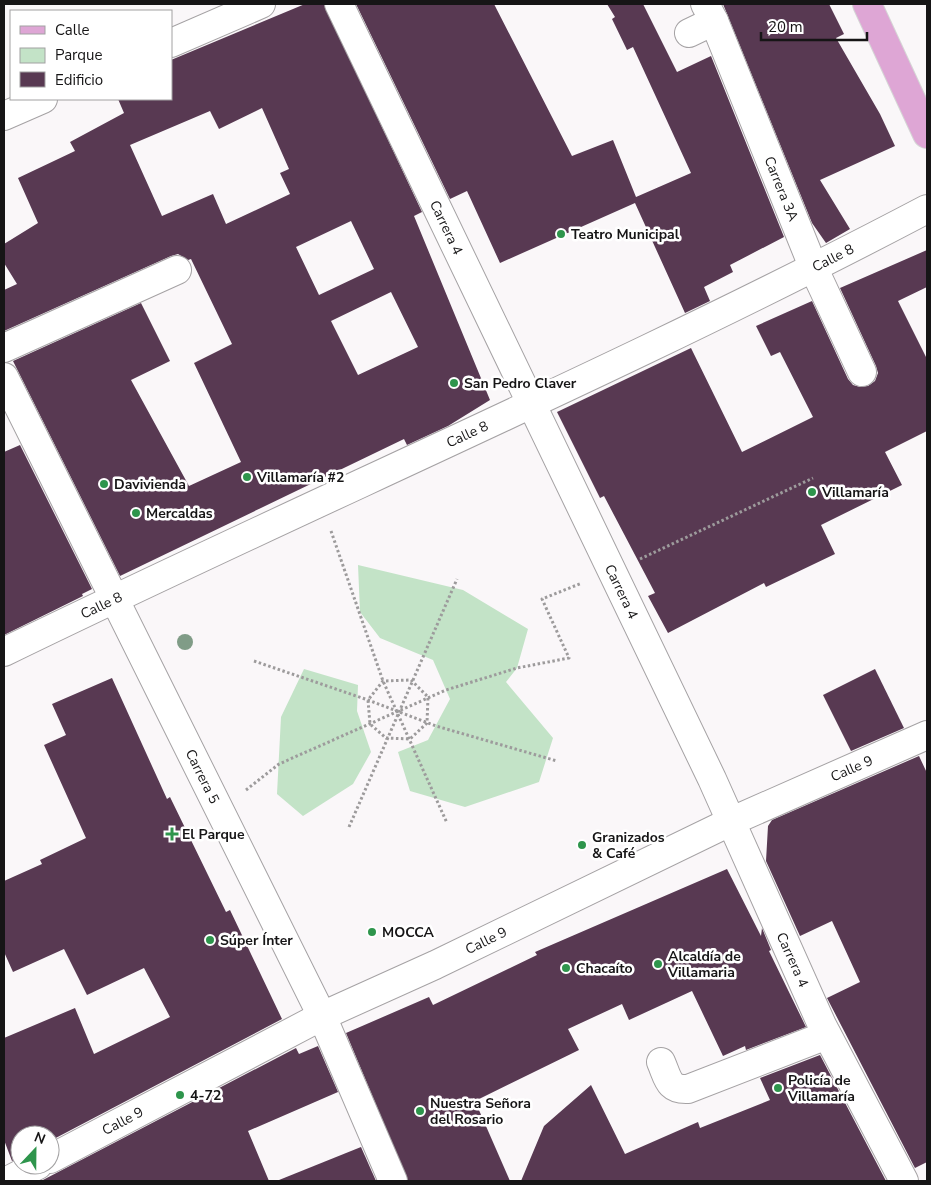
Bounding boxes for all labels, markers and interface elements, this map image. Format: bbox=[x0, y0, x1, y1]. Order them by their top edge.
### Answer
legend bbox=[10, 10, 172, 100]
scale bar bbox=[761, 10, 867, 42]
text: 20 m bbox=[768, 17, 803, 37]
text: Calle bbox=[55, 20, 90, 40]
text: Parque bbox=[55, 45, 103, 65]
text: Edificio bbox=[55, 70, 103, 90]
street label: Carrera 3A bbox=[759, 153, 803, 224]
street label: Carrera 4 bbox=[425, 197, 467, 258]
place label: Teatro Municipal bbox=[571, 225, 680, 244]
marker: Teatro Municipal bbox=[555, 228, 567, 240]
street label: Calle 8 bbox=[809, 240, 857, 277]
place label: San Pedro Claver bbox=[464, 374, 577, 393]
marker: San Pedro Claver bbox=[448, 377, 460, 389]
street label: Calle 8 bbox=[443, 416, 492, 452]
place label: Villamaría #2 bbox=[256, 468, 344, 487]
marker: Villamaría #2 bbox=[241, 471, 253, 483]
place label: Davivienda bbox=[114, 475, 186, 494]
marker: Davivienda bbox=[98, 478, 110, 490]
place label: Villamaría bbox=[821, 483, 889, 502]
marker: Villamaría bbox=[806, 486, 818, 498]
place label: Mercaldas bbox=[146, 504, 213, 523]
marker: Mercaldas bbox=[130, 507, 142, 519]
street label: Carrera 4 bbox=[600, 561, 643, 622]
street label: Calle 8 bbox=[77, 587, 126, 624]
street label: Carrera 5 bbox=[181, 746, 224, 807]
street label: Calle 9 bbox=[828, 751, 876, 786]
place label: El Parque bbox=[182, 825, 245, 844]
marker: El Parque bbox=[166, 828, 178, 840]
place label: Granizados & Café bbox=[592, 828, 665, 863]
marker: Granizados & Café bbox=[576, 839, 588, 851]
street label: Calle 9 bbox=[462, 922, 510, 959]
place label: MOCCA bbox=[382, 923, 435, 942]
marker: MOCCA bbox=[366, 926, 378, 938]
street label: Carrera 4 bbox=[772, 929, 813, 990]
place label: Súper Ínter bbox=[220, 931, 293, 950]
marker: Súper Ínter bbox=[204, 934, 216, 946]
place label: Alcaldía de Villamaria bbox=[667, 947, 741, 982]
marker: Alcaldía de Villamaria bbox=[652, 958, 664, 970]
place label: Chacaíto bbox=[576, 959, 633, 978]
marker: Chacaíto bbox=[560, 962, 572, 974]
place label: Policía de Villamaría bbox=[787, 1071, 855, 1106]
marker: Policía de Villamaría bbox=[772, 1082, 784, 1094]
place label: 4-72 bbox=[190, 1086, 221, 1105]
marker: 4-72 bbox=[174, 1089, 186, 1101]
place label: Nuestra Señora del Rosario bbox=[430, 1094, 531, 1129]
street label: Calle 9 bbox=[99, 1103, 147, 1140]
marker: Nuestra Señora del Rosario bbox=[414, 1105, 426, 1117]
north arrow bbox=[10, 1125, 60, 1175]
text: N bbox=[31, 1128, 48, 1149]

